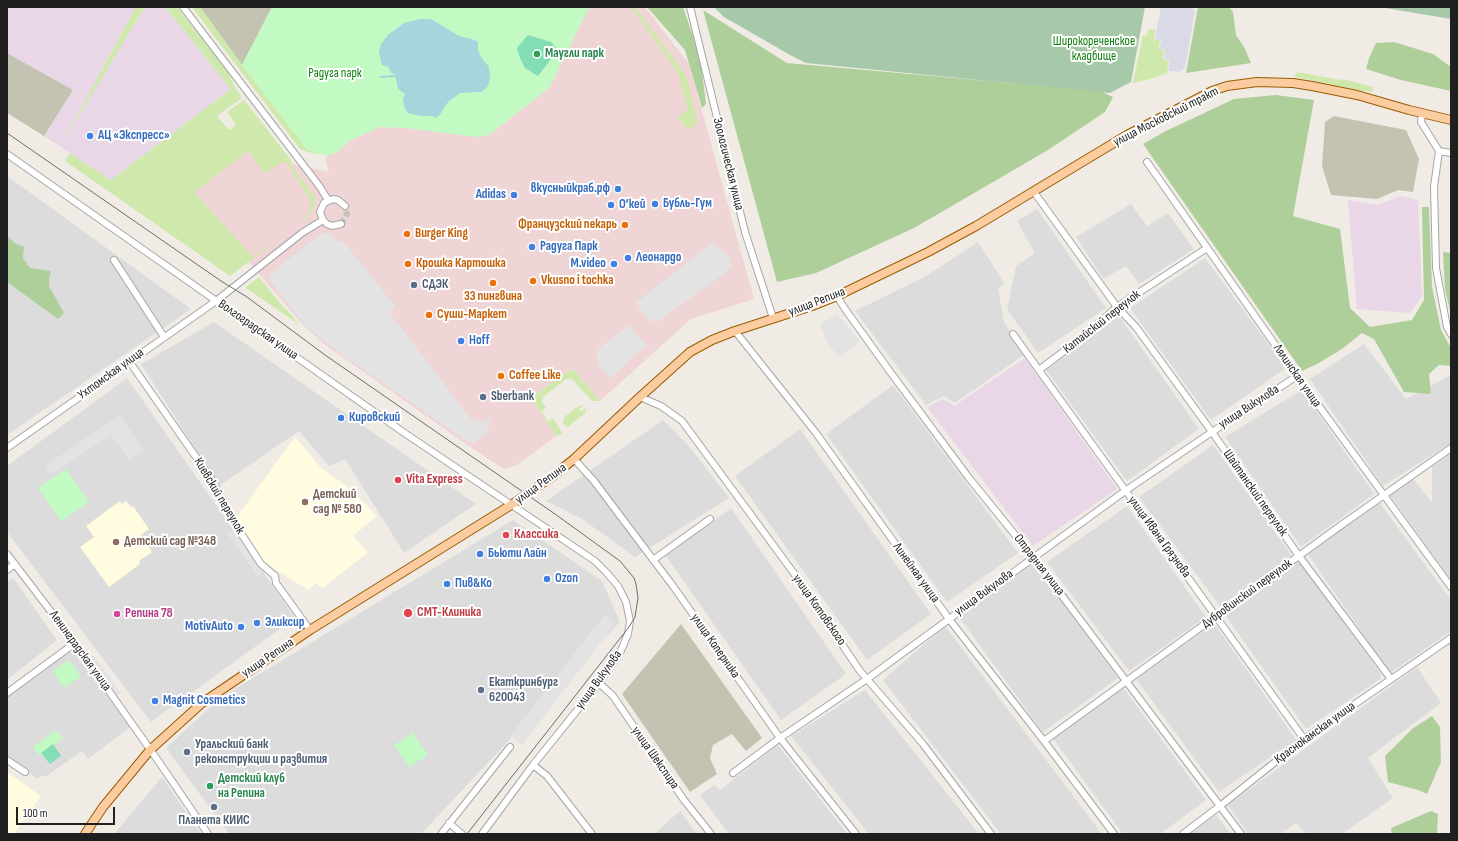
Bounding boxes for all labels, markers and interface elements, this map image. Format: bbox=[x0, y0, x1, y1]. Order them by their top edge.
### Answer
park label: Широкореченское кладбище bbox=[1053, 34, 1135, 65]
place label: Маугли парк bbox=[545, 46, 604, 62]
marker: Маугли парк bbox=[532, 49, 542, 59]
park label: Радуга парк bbox=[308, 66, 362, 82]
street label: улица Московский тракт bbox=[1111, 84, 1221, 150]
street label: Зоологическая улица bbox=[709, 116, 747, 212]
place label: АЦ «Экспресс» bbox=[98, 128, 170, 144]
marker: АЦ «Экспресс» bbox=[85, 131, 95, 141]
place label: вкусныйкраб.рф bbox=[531, 181, 610, 197]
marker: вкусныйкраб.рф bbox=[613, 184, 623, 194]
place label: Adidas bbox=[476, 187, 506, 203]
marker: Adidas bbox=[509, 190, 519, 200]
place label: Бубль-Гум bbox=[663, 196, 712, 212]
place label: О’кей bbox=[619, 197, 645, 213]
marker: Бубль-Гум bbox=[650, 199, 660, 209]
marker: О’кей bbox=[606, 200, 616, 210]
place label: Французский пекарь bbox=[518, 217, 617, 233]
marker: Французский пекарь bbox=[620, 220, 630, 230]
place label: Burger King bbox=[415, 226, 468, 242]
marker: Burger King bbox=[402, 229, 412, 239]
place label: Радуга Парк bbox=[540, 239, 598, 255]
marker: Радуга Парк bbox=[527, 242, 537, 252]
place label: Леонардо bbox=[636, 250, 681, 266]
marker: Леонардо bbox=[623, 253, 633, 263]
place label: Крошка Картошка bbox=[416, 256, 506, 272]
place label: M.video bbox=[571, 256, 606, 272]
marker: Крошка Картошка bbox=[403, 259, 413, 269]
marker: M.video bbox=[609, 259, 619, 269]
place label: Vkusno i tochka bbox=[541, 273, 614, 289]
marker: Vkusno i tochka bbox=[528, 276, 538, 286]
place label: СДЭК bbox=[422, 277, 448, 293]
marker: 33 пингвина bbox=[488, 278, 498, 288]
marker: СДЭК bbox=[409, 280, 419, 290]
street label: улица Репина bbox=[786, 284, 848, 320]
street label: Катайский переулок bbox=[1060, 287, 1144, 357]
place label: 33 пингвина bbox=[464, 289, 522, 305]
street label: Волгоградская улица bbox=[215, 297, 301, 363]
place label: Суши-Маркет bbox=[437, 307, 507, 323]
marker: Суши-Маркет bbox=[424, 310, 434, 320]
place label: Hoff bbox=[469, 333, 490, 349]
marker: Hoff bbox=[456, 336, 466, 346]
street label: Лялинская улица bbox=[1270, 341, 1324, 411]
street label: Ухтомская улица bbox=[75, 345, 147, 403]
place label: Coffee Like bbox=[509, 368, 561, 384]
marker: Coffee Like bbox=[496, 371, 506, 381]
street label: улица Викулова bbox=[1216, 382, 1282, 432]
place label: Sberbank bbox=[491, 389, 534, 405]
marker: Sberbank bbox=[478, 392, 488, 402]
place label: Кировский bbox=[349, 410, 400, 426]
marker: Кировский bbox=[336, 413, 346, 423]
street label: Шайтанский переулок bbox=[1219, 447, 1291, 539]
street label: Киевский переулок bbox=[190, 455, 248, 537]
street label: улица Репина bbox=[512, 460, 570, 508]
place label: Vita Express bbox=[406, 472, 463, 488]
marker: Vita Express bbox=[393, 475, 403, 485]
place label: Детский сад № 580 bbox=[313, 487, 362, 518]
street label: улица Ивана Грязнова bbox=[1124, 493, 1194, 581]
marker: Детский сад № 580 bbox=[300, 497, 310, 507]
place label: Классика bbox=[514, 527, 558, 543]
marker: Классика bbox=[501, 530, 511, 540]
street label: Отрадная улица bbox=[1010, 531, 1068, 599]
place label: Детский сад №348 bbox=[124, 534, 216, 550]
marker: Детский сад №348 bbox=[111, 537, 121, 547]
street label: Линейная улица bbox=[889, 540, 943, 606]
place label: Бьюти Лайн bbox=[488, 546, 547, 562]
marker: Бьюти Лайн bbox=[475, 549, 485, 559]
street label: Дубровинский переулок bbox=[1199, 556, 1295, 632]
street label: улица Викулова bbox=[952, 566, 1016, 620]
place label: Ozon bbox=[555, 571, 578, 587]
street label: улица Котовского bbox=[789, 571, 849, 649]
marker: Ozon bbox=[542, 574, 552, 584]
place label: Пив&Ко bbox=[455, 576, 492, 592]
marker: Пив&Ко bbox=[442, 579, 452, 589]
place label: СМТ-Клиника bbox=[417, 605, 481, 621]
place label: Репина 78 bbox=[125, 606, 173, 622]
marker: СМТ-Клиника bbox=[402, 607, 414, 619]
street label: Ленинградская улица bbox=[46, 608, 114, 694]
marker: Репина 78 bbox=[112, 609, 122, 619]
street label: улица Коперника bbox=[687, 611, 743, 681]
place label: Эликсир bbox=[265, 615, 304, 631]
marker: Эликсир bbox=[252, 618, 262, 628]
place label: MotivAuto bbox=[185, 619, 233, 635]
marker: MotivAuto bbox=[236, 622, 246, 632]
street label: улица Репина bbox=[239, 635, 297, 681]
street label: улица Викулова bbox=[572, 648, 626, 712]
place label: Екаткринбург 620043 bbox=[489, 675, 558, 706]
marker: Екаткринбург 620043 bbox=[476, 685, 486, 695]
place label: Magnit Cosmetics bbox=[163, 693, 246, 709]
marker: Magnit Cosmetics bbox=[150, 696, 160, 706]
street label: Краснокамская улица bbox=[1272, 699, 1358, 767]
street label: улица Шекспира bbox=[628, 724, 682, 792]
place label: Уральский банк реконструкции и развития bbox=[195, 737, 327, 768]
marker: Уральский банк реконструкции и развития bbox=[182, 747, 192, 757]
place label: Детский клуб на Репина bbox=[218, 771, 285, 802]
marker: Детский клуб на Репина bbox=[205, 781, 215, 791]
scale bar bbox=[18, 799, 117, 825]
marker: Планета КИИС bbox=[209, 802, 219, 812]
text: 100 m bbox=[23, 806, 48, 821]
place label: Планета КИИС bbox=[178, 813, 250, 829]

